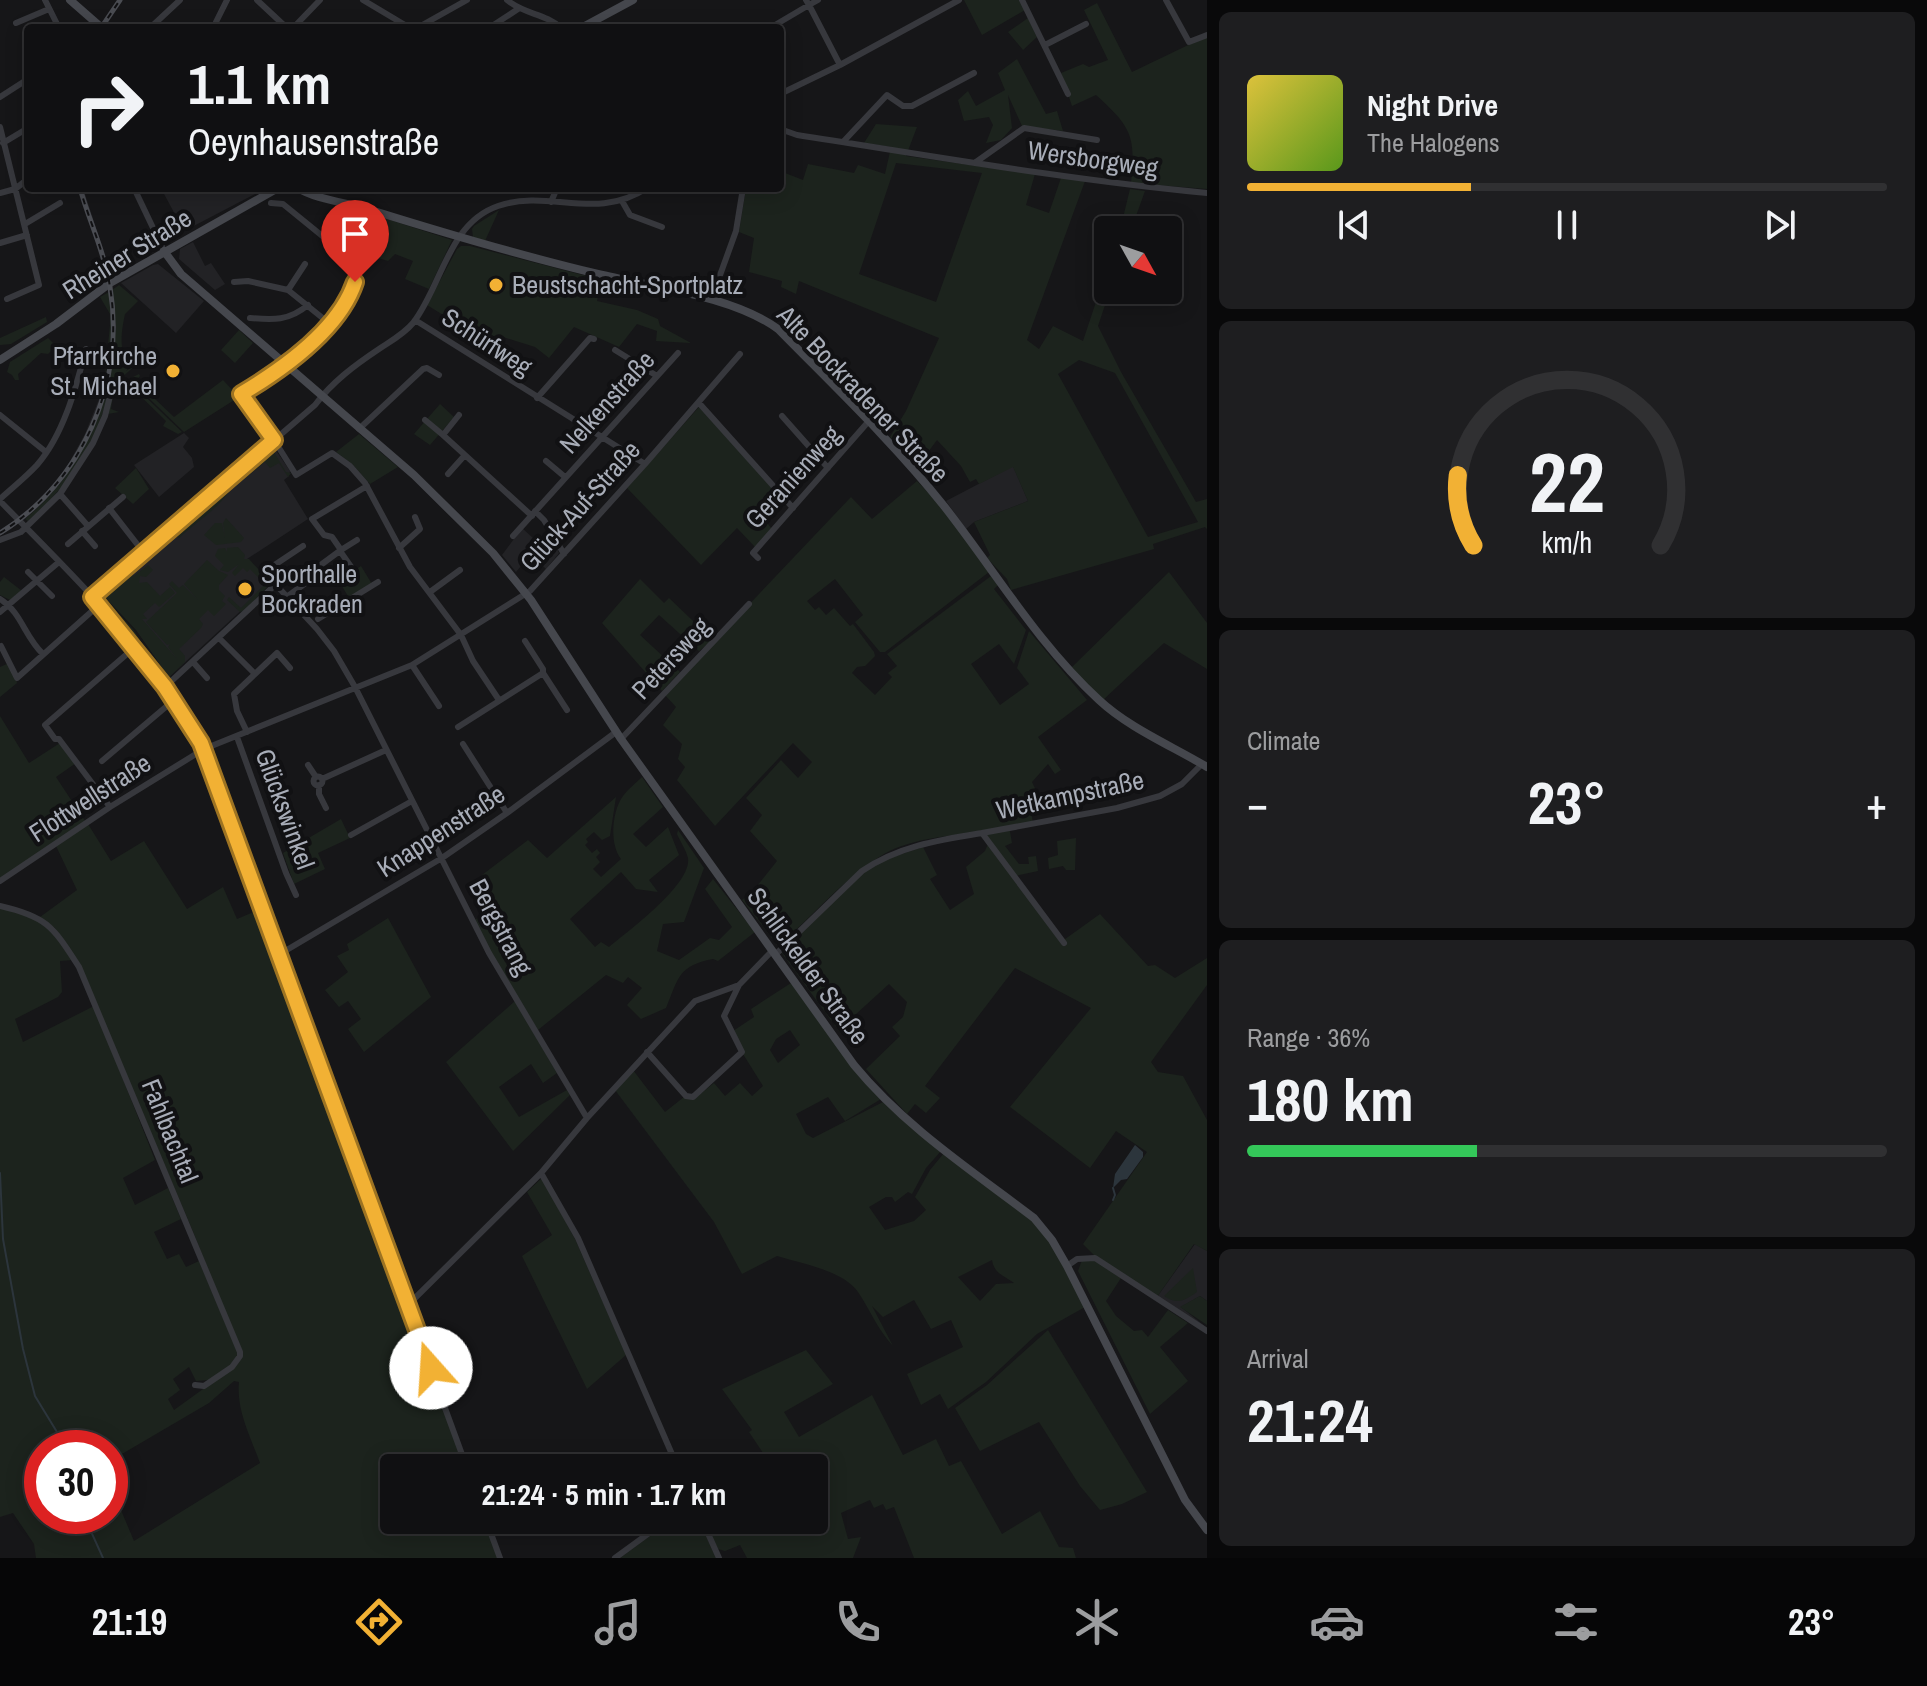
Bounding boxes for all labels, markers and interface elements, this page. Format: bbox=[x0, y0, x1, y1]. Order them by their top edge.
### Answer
text: 1.1 km bbox=[188, 46, 331, 121]
icon: right bbox=[56, 56, 160, 160]
text: Night Drive bbox=[1367, 85, 1498, 125]
text: Oeynhausenstraße bbox=[188, 118, 439, 166]
text: The Halogens bbox=[1367, 125, 1500, 160]
street label: Wersborgweg bbox=[1026, 132, 1161, 185]
street label: Rheiner Straße bbox=[56, 200, 198, 307]
pin bbox=[321, 200, 389, 282]
icon: previous bbox=[1332, 203, 1376, 247]
icon: pause bbox=[1545, 203, 1589, 247]
icon: next bbox=[1758, 203, 1802, 247]
icon: arrive bbox=[333, 212, 377, 256]
north arrow bbox=[1094, 216, 1182, 304]
map controls bbox=[1094, 216, 1182, 304]
place label: Beustschacht-Sportplatz bbox=[512, 267, 743, 302]
marker: Beustschacht-Sportplatz bbox=[487, 276, 505, 294]
street label: Alte Bockradener Straße bbox=[769, 297, 957, 490]
street label: Schürfweg bbox=[435, 299, 539, 384]
place label: Pfarrkirche St. Michael bbox=[50, 338, 157, 403]
street label: Nelkenstraße bbox=[551, 343, 662, 460]
marker: Pfarrkirche St. Michael bbox=[164, 362, 182, 380]
street label: Geranienweg bbox=[737, 417, 849, 536]
text: 22 bbox=[1529, 425, 1605, 537]
street label: Glück-Auf-Straße bbox=[512, 433, 648, 579]
text: km/h bbox=[1542, 523, 1592, 562]
place label: Sporthalle Bockraden bbox=[261, 556, 363, 621]
marker: Sporthalle Bockraden bbox=[236, 580, 254, 598]
street label: Petersweg bbox=[623, 609, 718, 706]
text: Climate bbox=[1247, 723, 1320, 758]
street label: Glückswinkel bbox=[248, 744, 323, 874]
street label: Flottwellstraße bbox=[22, 745, 157, 850]
street label: Wetkampstraße bbox=[993, 762, 1147, 827]
text: 23° bbox=[1528, 762, 1606, 843]
text: − bbox=[1247, 773, 1268, 833]
text: + bbox=[1866, 773, 1887, 833]
street label: Knappenstraße bbox=[370, 776, 511, 885]
street label: Bergstrang bbox=[462, 873, 541, 981]
street label: Schlickelder Straße bbox=[740, 880, 877, 1051]
text: Range · 36% bbox=[1247, 1020, 1370, 1055]
text: 180 km bbox=[1247, 1059, 1414, 1140]
street label: Fahlbachtal bbox=[134, 1074, 207, 1188]
position arrow bbox=[389, 1326, 473, 1410]
text: Arrival bbox=[1247, 1341, 1309, 1376]
text: 21:24 bbox=[1247, 1380, 1373, 1461]
speed limit sign: 30 bbox=[24, 1430, 128, 1534]
text: 21:24 · 5 min · 1.7 km bbox=[482, 1474, 726, 1514]
icon: directions bbox=[351, 1594, 407, 1650]
icon: music bbox=[590, 1594, 646, 1650]
icon: phone bbox=[830, 1594, 886, 1650]
icon: climate bbox=[1069, 1594, 1125, 1650]
icon: car bbox=[1309, 1594, 1365, 1650]
icon: filters bbox=[1548, 1594, 1604, 1650]
text: 21:19 bbox=[92, 1598, 167, 1646]
text: 23° bbox=[1788, 1598, 1835, 1646]

